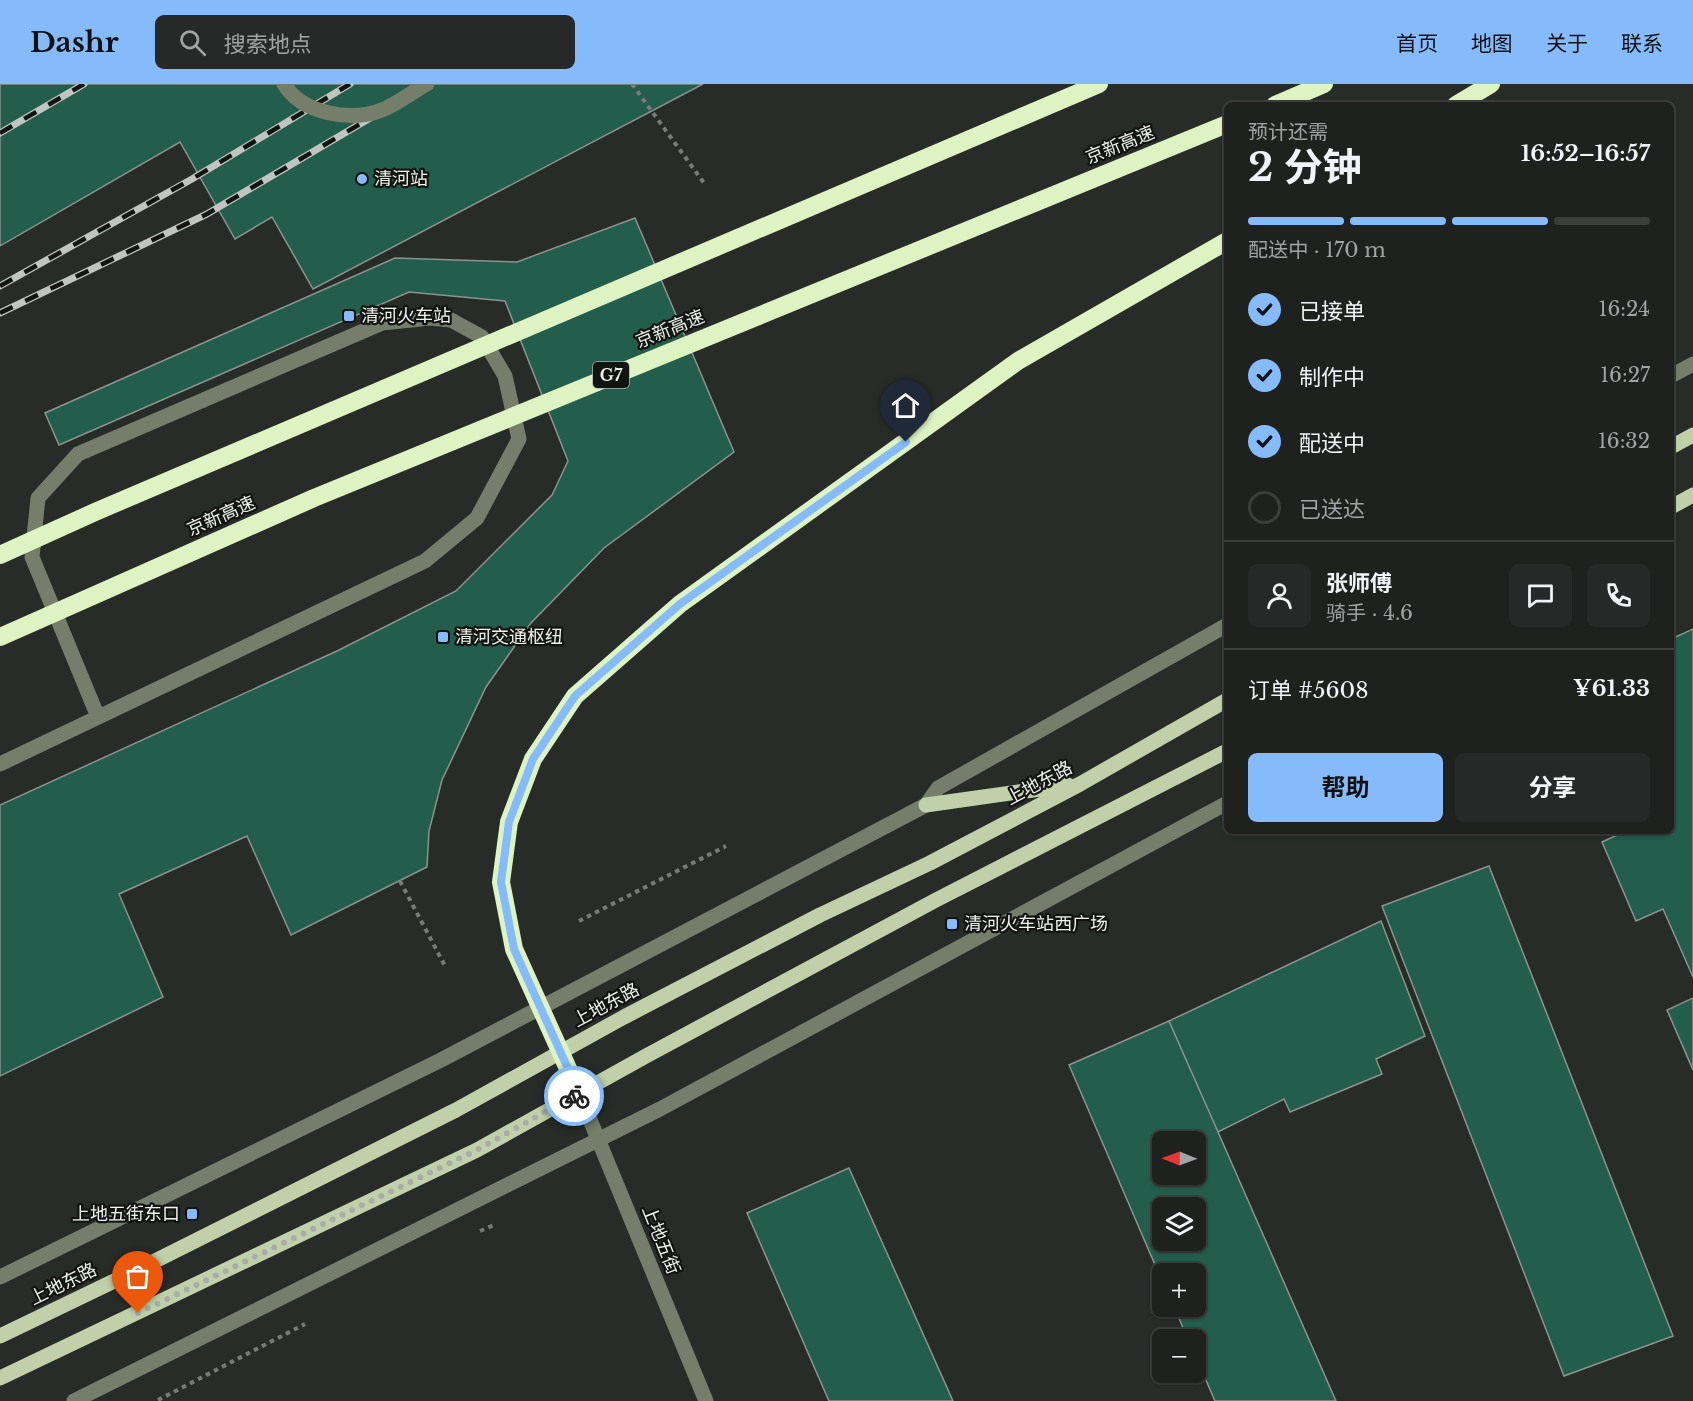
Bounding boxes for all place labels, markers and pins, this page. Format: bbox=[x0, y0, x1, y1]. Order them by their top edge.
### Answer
place label: 清河站 bbox=[374, 168, 428, 190]
marker: 清河站 bbox=[355, 172, 369, 186]
place label: 清河火车站 bbox=[361, 305, 451, 327]
marker: 清河火车站 bbox=[342, 309, 356, 323]
pin bbox=[880, 380, 931, 442]
place label: 清河交通枢纽 bbox=[455, 626, 563, 648]
marker: 清河交通枢纽 bbox=[436, 630, 450, 644]
place label: 清河火车站西广场 bbox=[964, 913, 1108, 935]
marker: 清河火车站西广场 bbox=[945, 917, 959, 931]
place label: 上地五街东口 bbox=[72, 1203, 180, 1225]
marker: 上地五街东口 bbox=[185, 1207, 199, 1221]
pin bbox=[112, 1251, 163, 1313]

